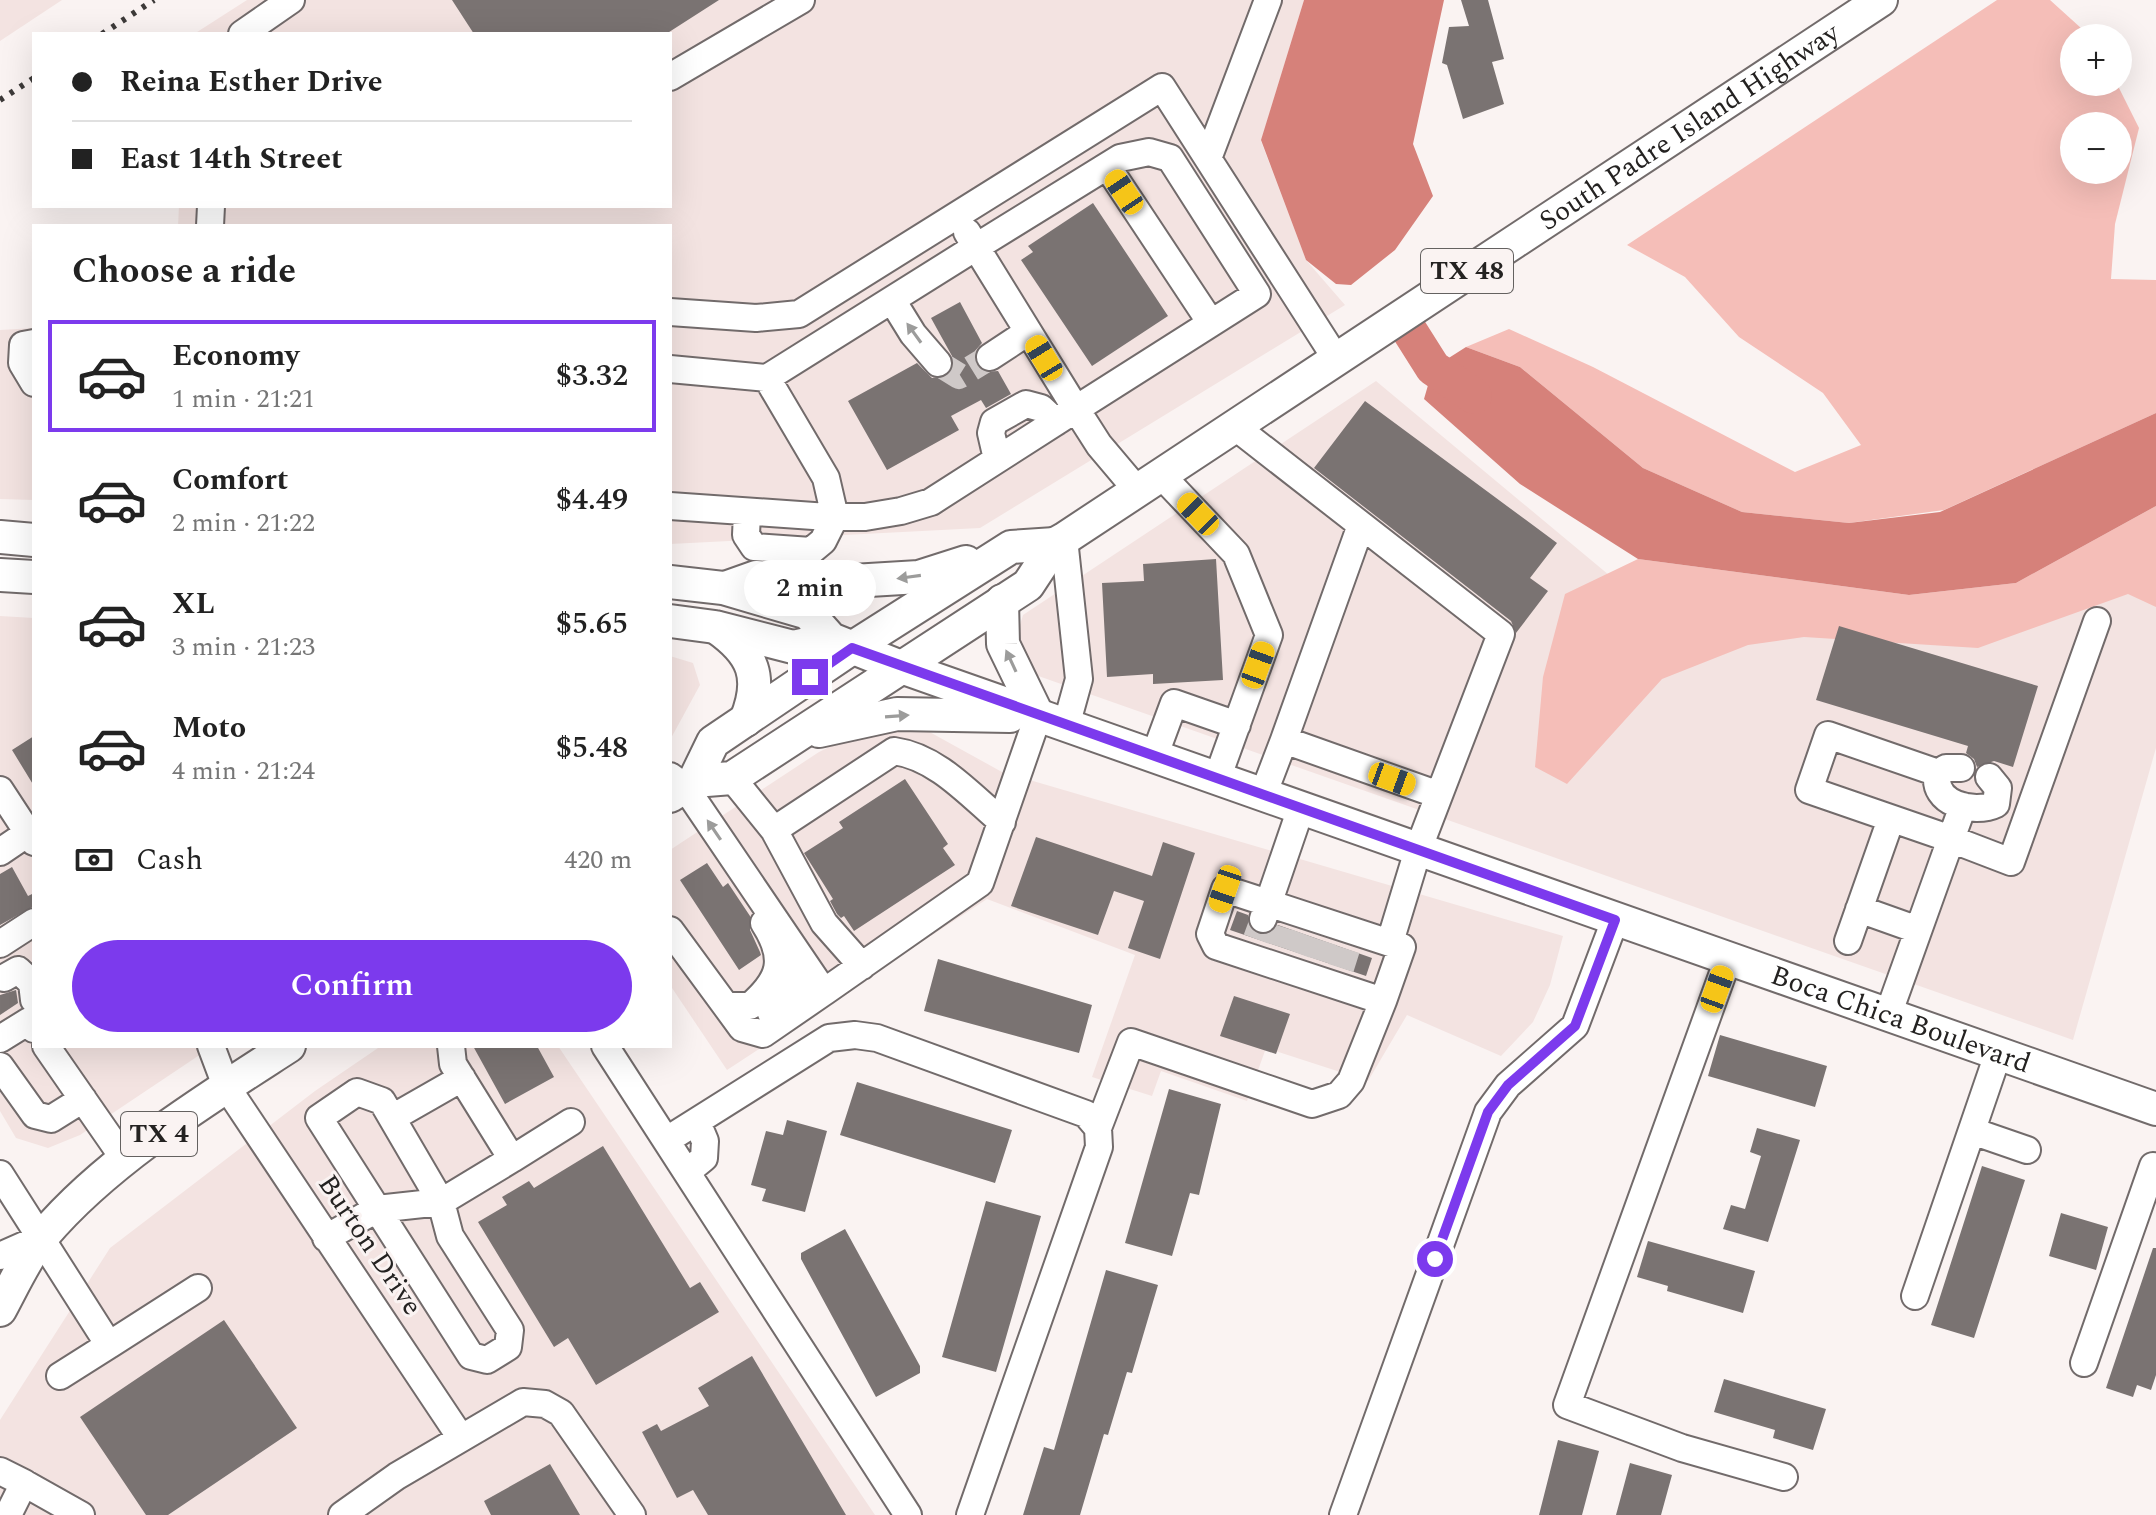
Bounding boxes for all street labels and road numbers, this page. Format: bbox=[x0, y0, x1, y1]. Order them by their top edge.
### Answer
street label: South Padre Island Highway bbox=[1530, 11, 1849, 242]
road number: TX 48 bbox=[1421, 249, 1513, 293]
street label: Boca Chica Boulevard bbox=[1765, 954, 2037, 1085]
road number: TX 4 bbox=[121, 1112, 197, 1156]
street label: Burton Drive bbox=[307, 1166, 433, 1324]

